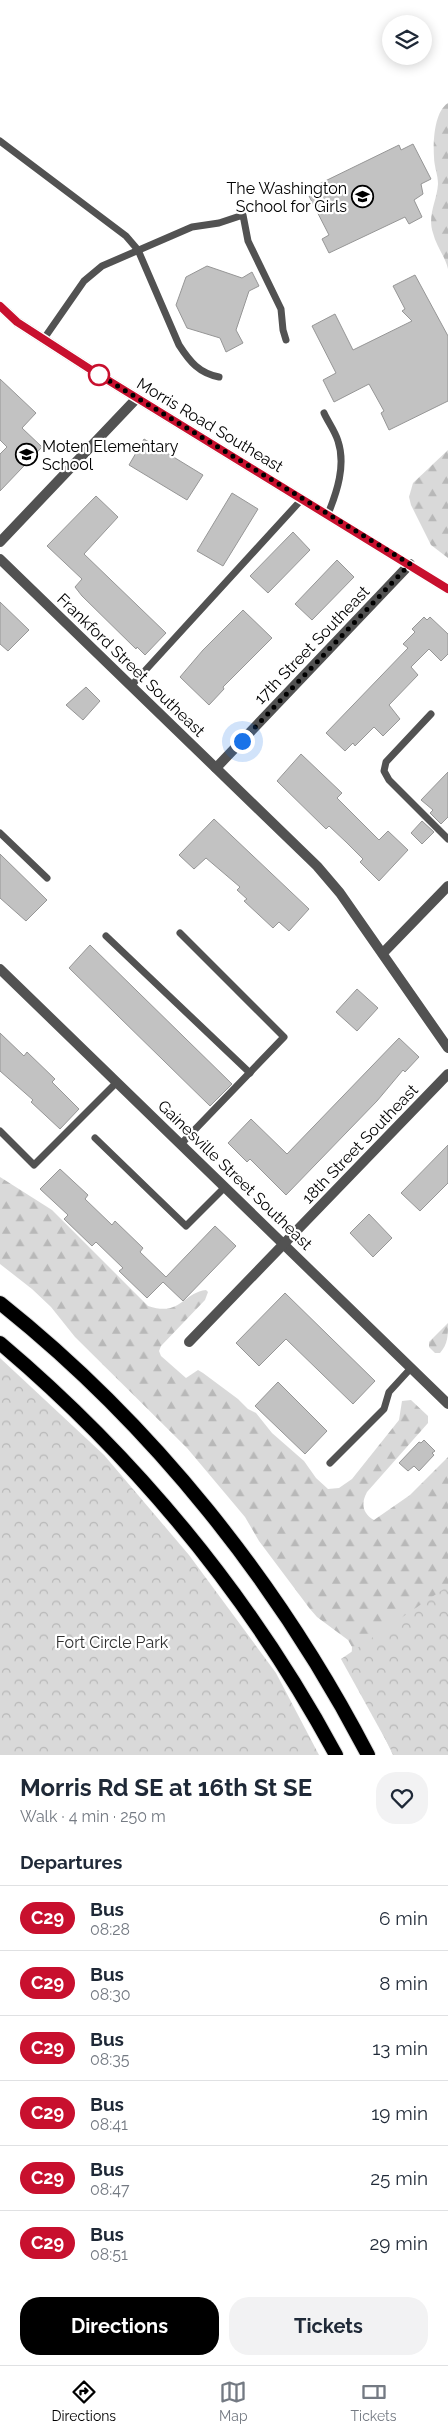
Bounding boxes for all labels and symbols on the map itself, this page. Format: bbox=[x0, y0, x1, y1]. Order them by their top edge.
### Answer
place label: The Washington School for Girls bbox=[227, 179, 347, 216]
school or university icon: The Washington School for Girls bbox=[351, 185, 375, 209]
unlabelled marker bbox=[88, 364, 110, 386]
street label: Morris Road Southeast bbox=[134, 374, 287, 476]
place label: Moten Elementary School bbox=[42, 437, 179, 474]
school or university icon: Moten Elementary School bbox=[14, 443, 38, 467]
street label: 17th Street Southeast bbox=[251, 581, 374, 708]
street label: Frankford Street Southeast bbox=[53, 589, 209, 741]
your location bbox=[230, 729, 255, 754]
street label: 18th Street Southeast bbox=[298, 1080, 422, 1207]
street label: Gainesville Street Southeast bbox=[154, 1096, 317, 1254]
park label: Fort Circle Park bbox=[56, 1633, 169, 1652]

